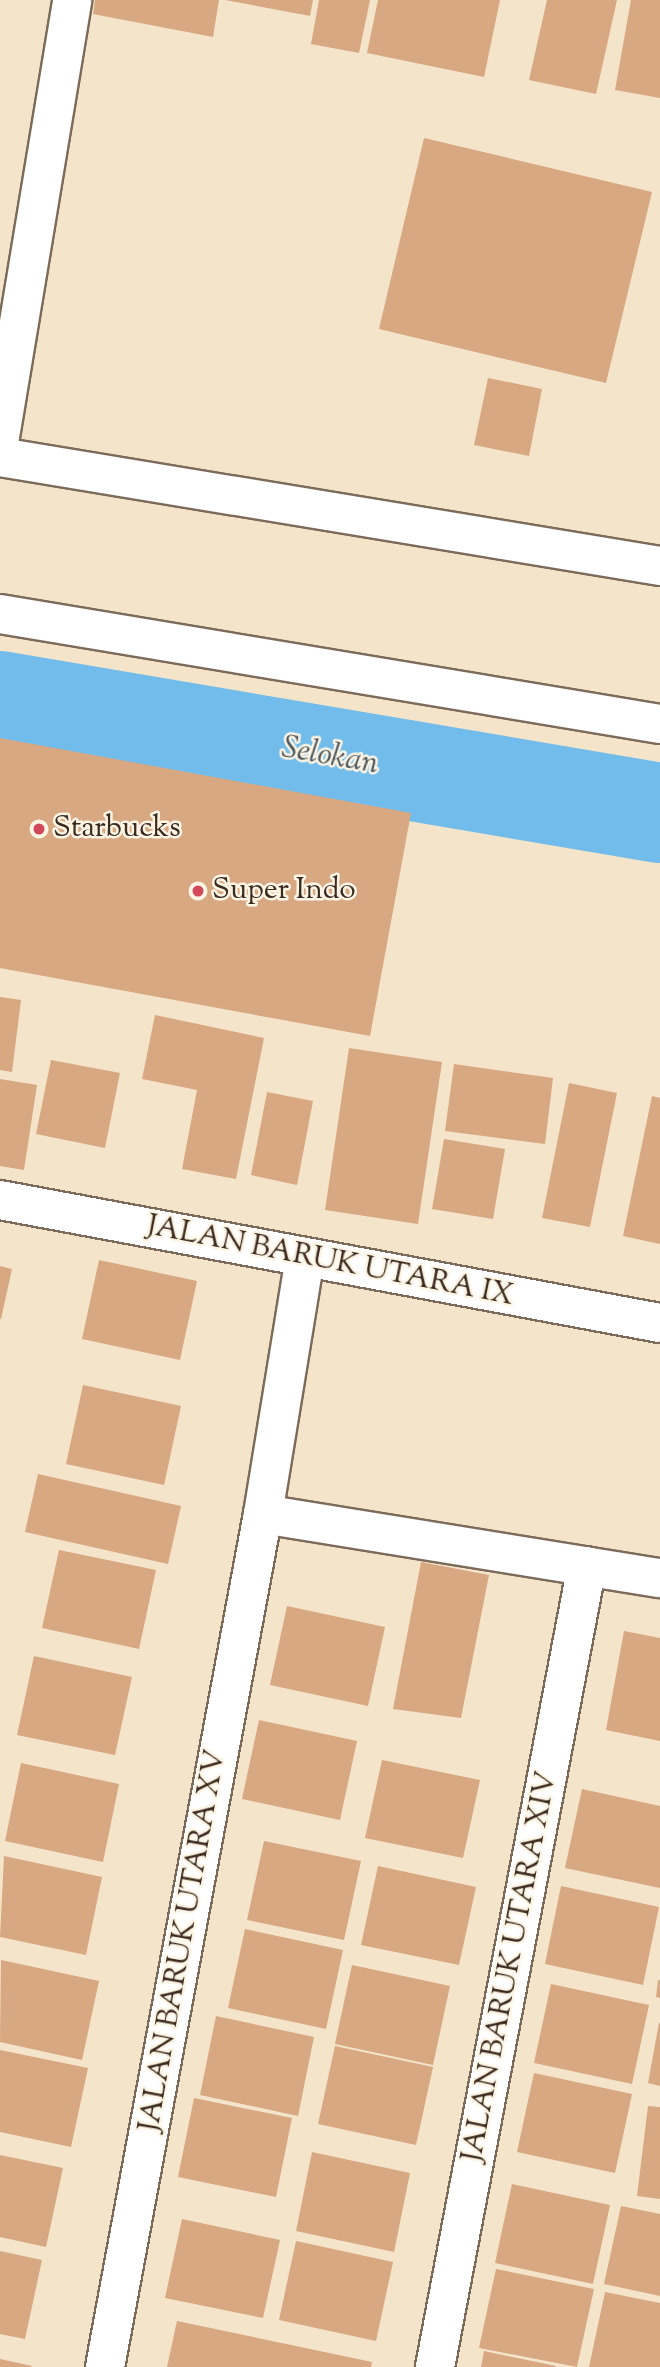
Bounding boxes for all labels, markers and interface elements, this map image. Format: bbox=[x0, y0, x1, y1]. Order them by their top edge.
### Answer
water label: Selokan bbox=[279, 730, 381, 784]
place label: Starbucks bbox=[53, 811, 181, 847]
marker: Starbucks bbox=[31, 821, 47, 837]
place label: Super Indo bbox=[212, 873, 356, 909]
marker: Super Indo bbox=[190, 883, 206, 899]
street label: JALAN BARUK UTARA IX bbox=[144, 1209, 516, 1315]
street label: JALAN BARUK UTARA XV bbox=[133, 1747, 235, 2135]
street label: JALAN BARUK UTARA XIV bbox=[455, 1769, 567, 2165]

